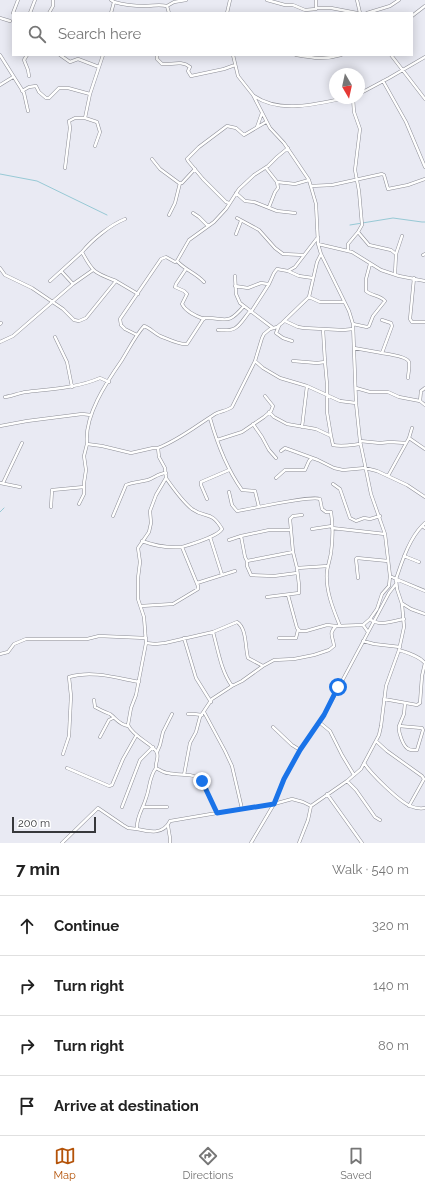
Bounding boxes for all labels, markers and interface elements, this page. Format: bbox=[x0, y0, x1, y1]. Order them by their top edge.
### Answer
search box bbox=[12, 12, 413, 56]
icon: search bbox=[26, 23, 48, 45]
text: Search here bbox=[58, 25, 141, 43]
north arrow bbox=[329, 68, 365, 104]
route start bbox=[329, 678, 347, 696]
route end bbox=[193, 772, 211, 790]
scale bar bbox=[12, 815, 96, 834]
text: 200 m bbox=[18, 817, 50, 830]
text: 7 min bbox=[16, 859, 60, 879]
text: Walk · 540 m bbox=[332, 862, 409, 877]
icon: ahead bbox=[16, 915, 38, 937]
text: Continue bbox=[54, 917, 119, 935]
text: 320 m bbox=[372, 918, 409, 933]
icon: right bbox=[16, 975, 38, 997]
text: Turn right bbox=[54, 977, 124, 995]
text: 140 m bbox=[373, 978, 409, 993]
icon: right bbox=[16, 1035, 38, 1057]
text: Turn right bbox=[54, 1037, 124, 1055]
text: 80 m bbox=[378, 1038, 409, 1053]
icon: arrive bbox=[16, 1095, 38, 1117]
text: Arrive at destination bbox=[54, 1097, 199, 1115]
tab: Map bbox=[53, 1145, 76, 1182]
tab: Directions bbox=[183, 1145, 233, 1182]
tab: Saved bbox=[340, 1145, 372, 1182]

